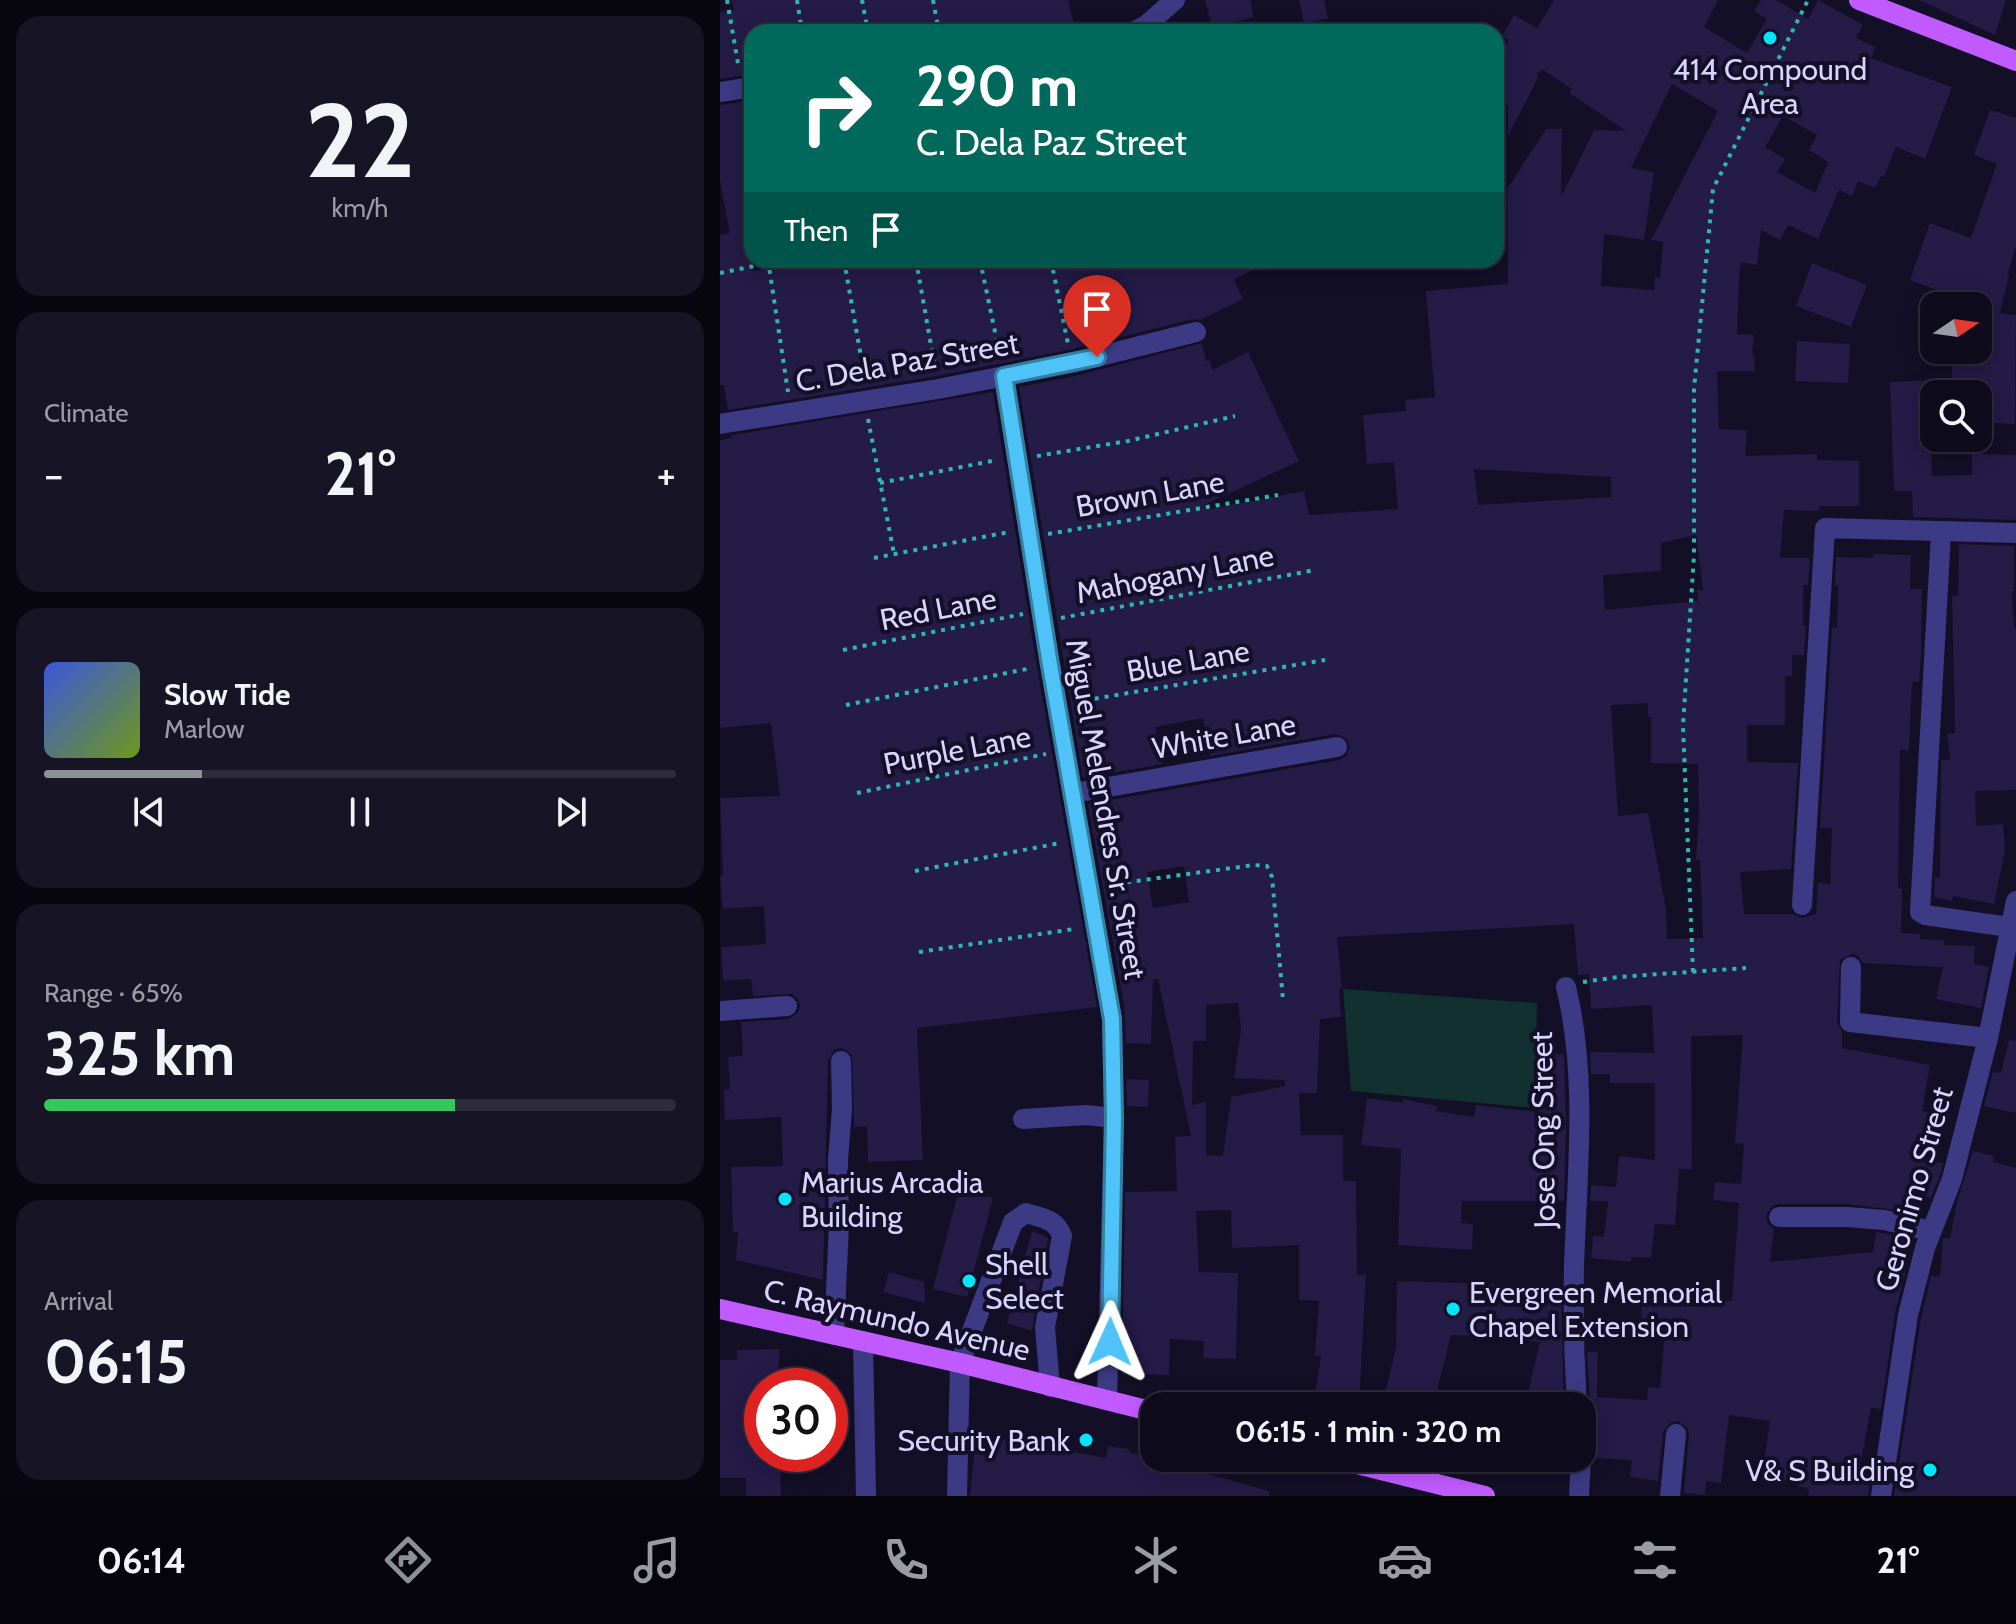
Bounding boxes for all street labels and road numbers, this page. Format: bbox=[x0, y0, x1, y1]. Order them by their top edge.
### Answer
street label: C. Dela Paz Street bbox=[793, 324, 1021, 400]
street label: Brown Lane bbox=[1073, 463, 1227, 525]
street label: Mahogany Lane bbox=[1073, 537, 1277, 611]
street label: Red Lane bbox=[877, 580, 999, 638]
street label: Blue Lane bbox=[1124, 632, 1252, 690]
street label: Miguel Melendres Sr. Street bbox=[1058, 636, 1154, 982]
street label: White Lane bbox=[1150, 705, 1298, 767]
street label: Purple Lane bbox=[880, 718, 1034, 782]
street label: Jose Ong Street bbox=[1523, 1031, 1563, 1230]
street label: Geronimo Street bbox=[1867, 1083, 1961, 1295]
street label: C. Raymundo Avenue bbox=[760, 1271, 1034, 1369]

